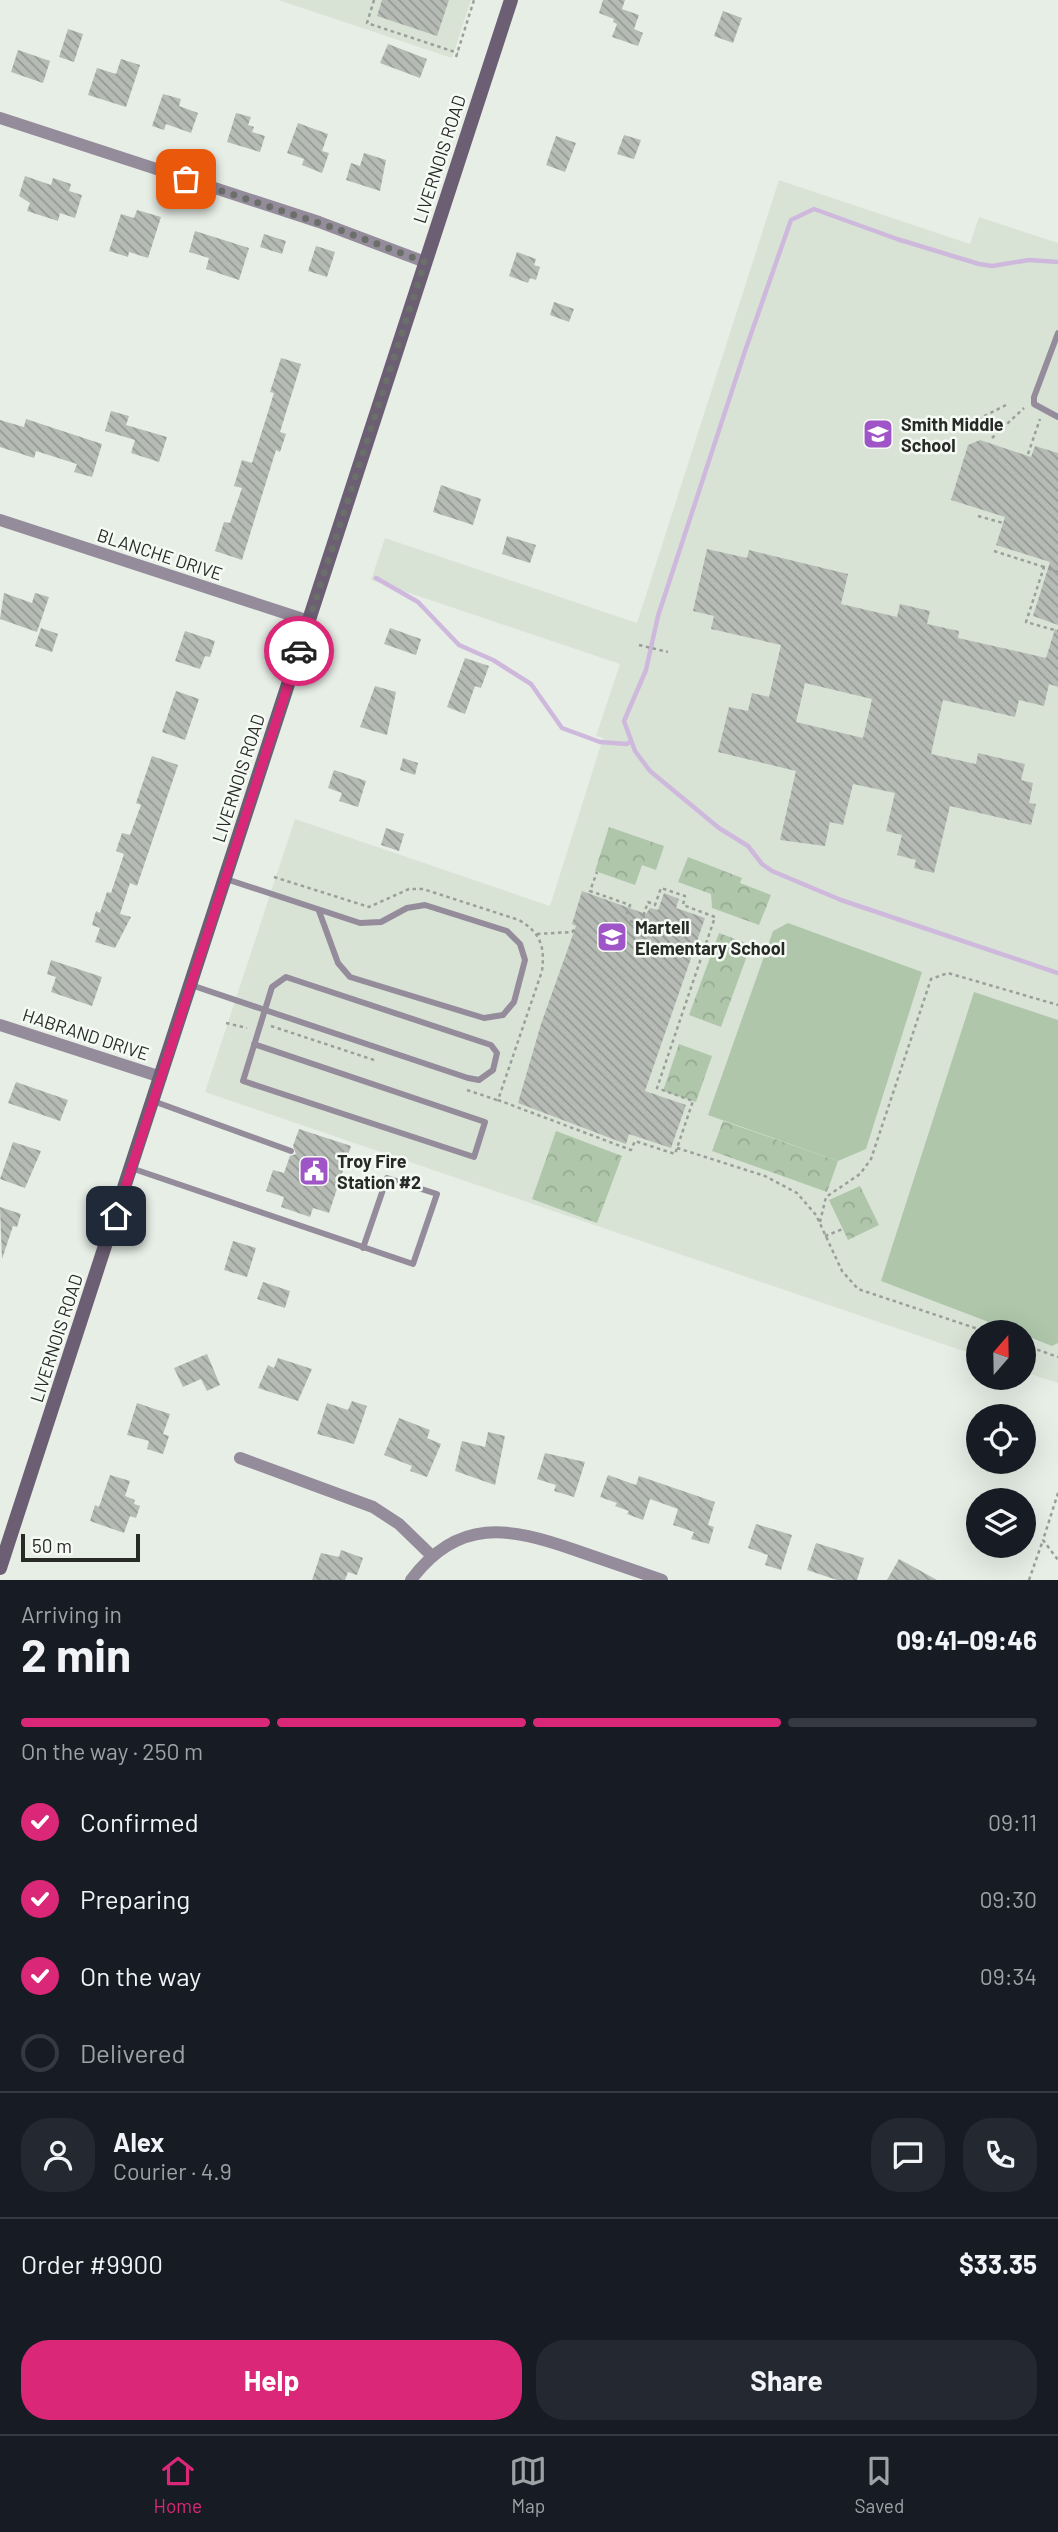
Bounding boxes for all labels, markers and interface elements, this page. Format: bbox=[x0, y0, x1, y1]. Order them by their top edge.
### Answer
street label: LIVERNOIS ROAD bbox=[408, 92, 470, 226]
pin bbox=[156, 149, 216, 209]
icon: bag bbox=[167, 160, 205, 198]
place label: Smith Middle School bbox=[901, 413, 1004, 456]
school or university icon: Smith Middle School bbox=[861, 417, 895, 451]
street label: BLANCHE DRIVE bbox=[94, 523, 226, 585]
courier bbox=[264, 616, 334, 686]
icon: car bbox=[280, 632, 318, 670]
street label: LIVERNOIS ROAD bbox=[207, 711, 269, 845]
place label: Martell Elementary School bbox=[635, 916, 785, 959]
school or university icon: Martell Elementary School bbox=[595, 920, 629, 954]
street label: HABRAND DRIVE bbox=[20, 1003, 152, 1065]
place label: Troy Fire Station #2 bbox=[337, 1150, 421, 1193]
public building icon: Troy Fire Station #2 bbox=[297, 1154, 331, 1188]
pin bbox=[86, 1186, 146, 1246]
icon: home bbox=[97, 1197, 135, 1235]
street label: LIVERNOIS ROAD bbox=[25, 1271, 87, 1405]
north arrow bbox=[966, 1320, 1036, 1390]
map controls bbox=[966, 1320, 1036, 1558]
button: locate bbox=[966, 1404, 1036, 1474]
button: layers bbox=[966, 1488, 1036, 1558]
scale bar bbox=[21, 1531, 140, 1563]
text: 50 m bbox=[32, 1534, 72, 1557]
text: Arriving in bbox=[21, 1600, 122, 1628]
text: 09:41–09:46 bbox=[896, 1624, 1037, 1655]
text: 2 min bbox=[21, 1626, 131, 1681]
text: On the way · 250 m bbox=[21, 1737, 203, 1765]
icon: check bbox=[21, 1803, 59, 1841]
text: Confirmed bbox=[80, 1806, 199, 1837]
text: 09:11 bbox=[988, 1808, 1037, 1836]
icon: check bbox=[21, 1880, 59, 1918]
text: Preparing bbox=[80, 1883, 190, 1914]
text: 09:30 bbox=[979, 1885, 1037, 1913]
icon: check bbox=[21, 1957, 59, 1995]
text: On the way bbox=[80, 1960, 201, 1991]
text: 09:34 bbox=[980, 1962, 1037, 1990]
text: Delivered bbox=[80, 2037, 186, 2068]
button: person bbox=[21, 2118, 95, 2192]
button: chat bbox=[871, 2118, 945, 2192]
button: phone bbox=[963, 2118, 1037, 2192]
text: Alex bbox=[113, 2126, 164, 2157]
text: Courier · 4.9 bbox=[113, 2157, 232, 2185]
text: Order #9900 bbox=[21, 2248, 163, 2279]
text: $33.35 bbox=[959, 2248, 1037, 2279]
button: Help bbox=[21, 2340, 522, 2420]
button: Share bbox=[536, 2340, 1037, 2420]
tab: Home bbox=[154, 2452, 202, 2517]
tab: Map bbox=[509, 2452, 547, 2517]
tab: Saved bbox=[855, 2452, 904, 2517]

